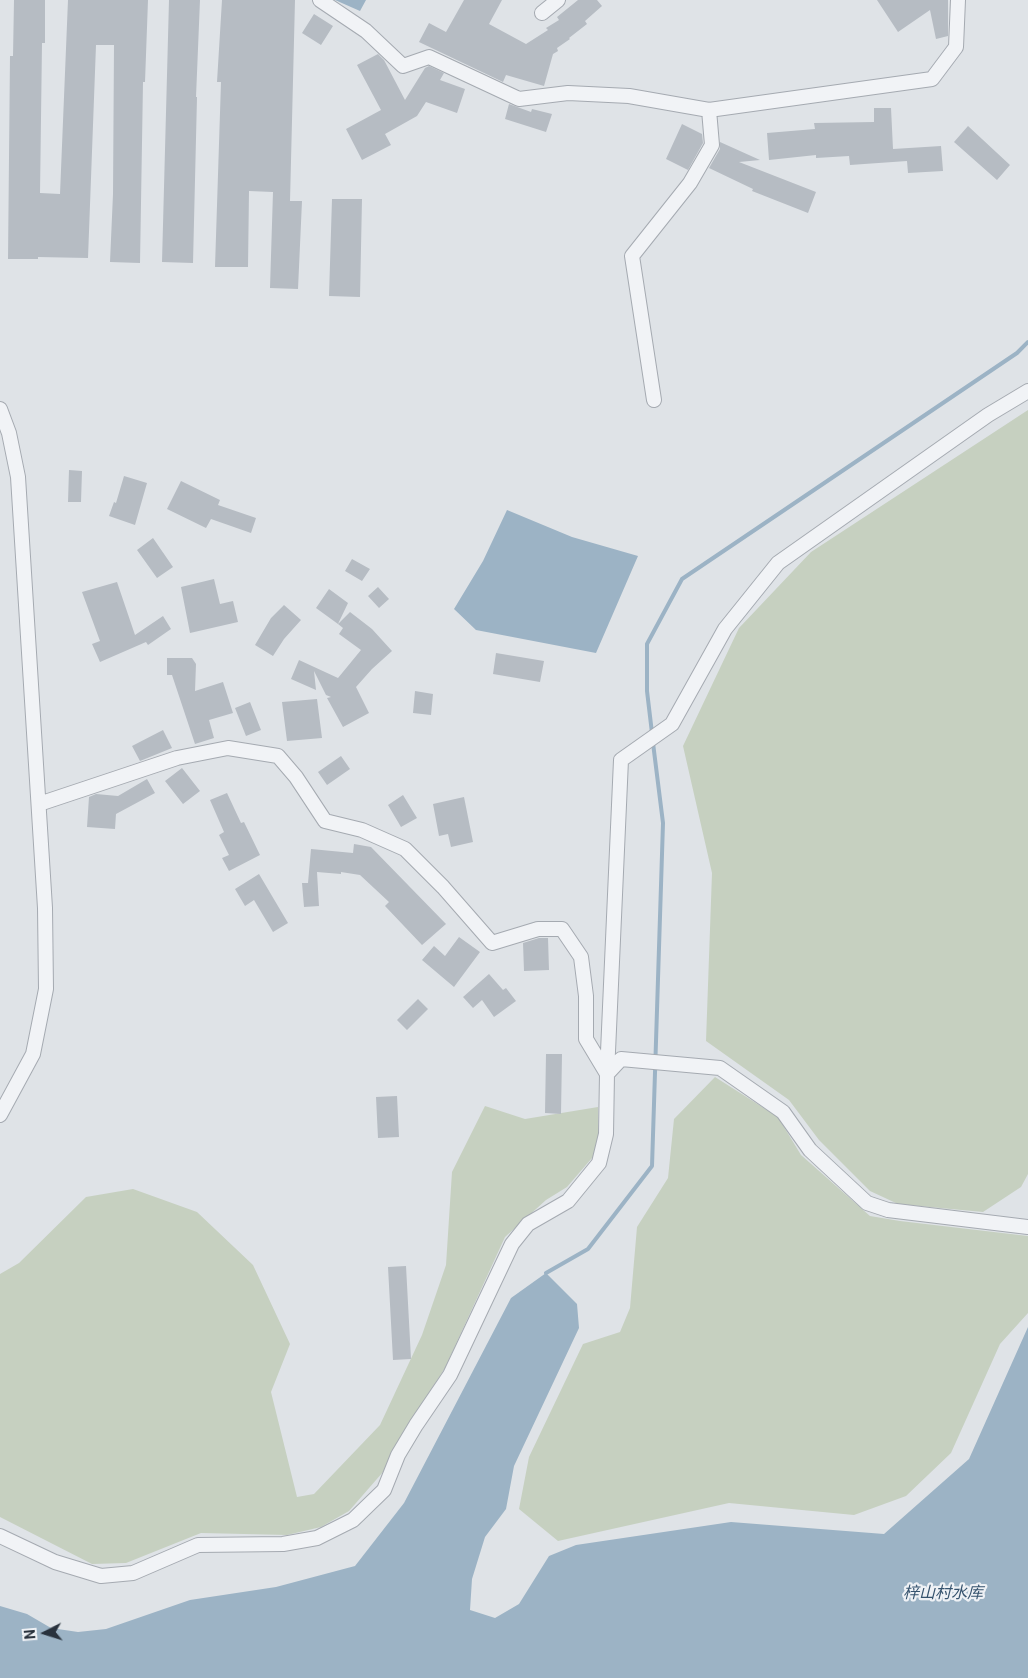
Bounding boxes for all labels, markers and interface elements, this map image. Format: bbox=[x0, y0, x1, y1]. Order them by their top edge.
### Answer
water label: 梓山村水库 bbox=[903, 1584, 983, 1604]
north arrow bbox=[20, 1608, 70, 1658]
text: N bbox=[22, 1629, 38, 1640]

